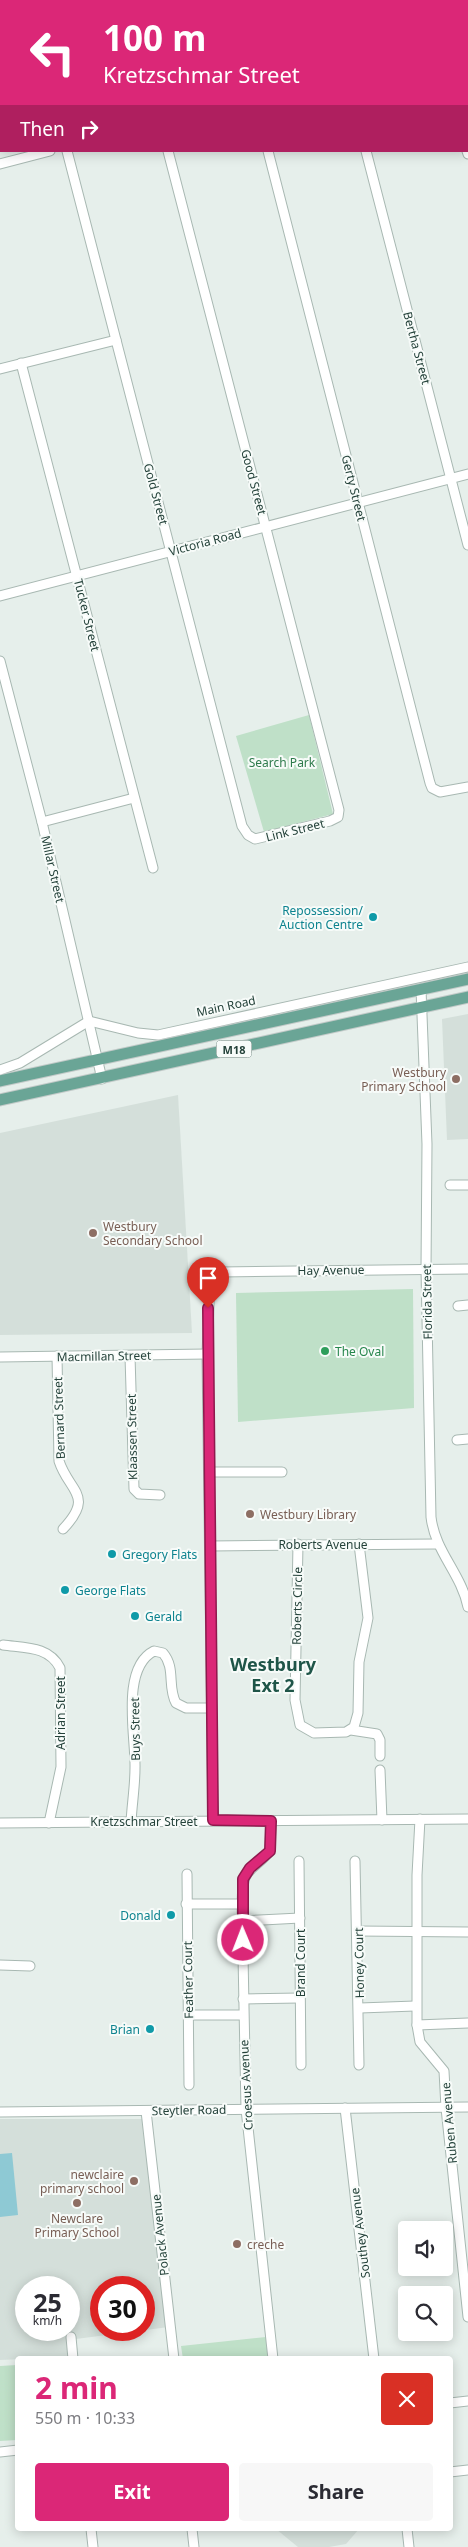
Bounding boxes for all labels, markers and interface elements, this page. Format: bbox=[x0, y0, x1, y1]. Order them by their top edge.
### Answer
text: 100 m bbox=[103, 14, 206, 61]
icon: left bbox=[20, 20, 85, 85]
text: Kretzschmar Street bbox=[103, 59, 300, 89]
icon: right bbox=[75, 115, 103, 143]
text: Then bbox=[20, 116, 65, 142]
street label: Bertha Street bbox=[399, 310, 435, 387]
street label: Good Street bbox=[237, 447, 271, 517]
street label: Gerty Street bbox=[338, 453, 371, 523]
street label: Gold Street bbox=[140, 461, 173, 527]
street label: Victoria Road bbox=[167, 524, 243, 560]
street label: Tucker Street bbox=[70, 577, 104, 654]
park label: Search Park bbox=[249, 754, 316, 771]
street label: Link Street bbox=[264, 814, 327, 845]
street label: Millar Street bbox=[37, 834, 69, 905]
place label: Repossession/ Auction Centre bbox=[279, 902, 364, 933]
marker: Repossession/ Auction Centre bbox=[367, 911, 379, 923]
street label: Main Road bbox=[195, 991, 257, 1021]
road number: M18 bbox=[216, 1040, 252, 1058]
place label: Westbury Primary School bbox=[361, 1064, 447, 1095]
marker: Westbury Primary School bbox=[450, 1073, 462, 1085]
place label: Westbury Secondary School bbox=[103, 1218, 202, 1249]
marker: Westbury Secondary School bbox=[87, 1227, 99, 1239]
pin bbox=[187, 1257, 229, 1308]
street label: Hay Avenue bbox=[297, 1261, 365, 1279]
icon: arrive bbox=[194, 1264, 222, 1292]
street label: Florida Street bbox=[418, 1264, 436, 1340]
place label: The Oval bbox=[335, 1343, 384, 1360]
marker: The Oval bbox=[319, 1345, 331, 1357]
street label: Macmillan Street bbox=[57, 1347, 152, 1365]
street label: Bernard Street bbox=[49, 1376, 69, 1459]
street label: Klaassen Street bbox=[123, 1393, 141, 1480]
place label: Westbury Library bbox=[260, 1506, 357, 1523]
marker: Westbury Library bbox=[244, 1508, 256, 1520]
street label: Roberts Avenue bbox=[278, 1536, 368, 1553]
place label: Gregory Flats bbox=[122, 1546, 197, 1563]
marker: Gregory Flats bbox=[106, 1548, 118, 1560]
street label: Roberts Circle bbox=[288, 1567, 306, 1645]
place label: George Flats bbox=[75, 1582, 146, 1599]
marker: George Flats bbox=[59, 1584, 71, 1596]
place label: Gerald bbox=[145, 1608, 182, 1625]
marker: Gerald bbox=[129, 1610, 141, 1622]
district label: Westbury Ext 2 bbox=[230, 1652, 317, 1697]
street label: Adrian Street bbox=[52, 1675, 69, 1750]
street label: Buys Street bbox=[126, 1696, 144, 1761]
street label: Kretzschmar Street bbox=[90, 1813, 198, 1830]
place label: Donald bbox=[120, 1907, 161, 1924]
marker: Donald bbox=[165, 1909, 177, 1921]
position arrow bbox=[216, 1913, 268, 1965]
street label: Honey Court bbox=[350, 1927, 368, 1999]
street label: Brand Court bbox=[292, 1928, 309, 1997]
street label: Feather Court bbox=[179, 1940, 197, 2019]
place label: Brian bbox=[110, 2021, 140, 2038]
marker: Brian bbox=[144, 2023, 156, 2035]
street label: Croesus Avenue bbox=[235, 2039, 257, 2131]
street label: Ruben Avenue bbox=[437, 2081, 461, 2164]
street label: Steytler Road bbox=[152, 2101, 226, 2119]
place label: newclaire primary school bbox=[40, 2166, 124, 2197]
marker: newclaire primary school bbox=[128, 2175, 140, 2187]
street label: Southey Avenue bbox=[346, 2187, 374, 2279]
street label: Polack Avenue bbox=[147, 2193, 173, 2277]
marker: Newclare Primary School bbox=[71, 2197, 83, 2209]
place label: Newclare Primary School bbox=[35, 2210, 119, 2241]
map controls bbox=[398, 2221, 453, 2341]
button: sound bbox=[398, 2221, 453, 2276]
place label: creche bbox=[247, 2236, 284, 2253]
marker: creche bbox=[231, 2238, 243, 2250]
speed limit sign: 30 bbox=[90, 2276, 155, 2341]
text: 25 bbox=[33, 2285, 62, 2319]
button: search bbox=[398, 2286, 453, 2341]
text: km/h bbox=[33, 2312, 62, 2329]
text: 2 min bbox=[35, 2367, 118, 2408]
button: close bbox=[381, 2373, 433, 2425]
text: 550 m · 10:33 bbox=[35, 2407, 135, 2429]
button: Exit bbox=[35, 2463, 229, 2521]
button: Share bbox=[239, 2463, 433, 2521]

